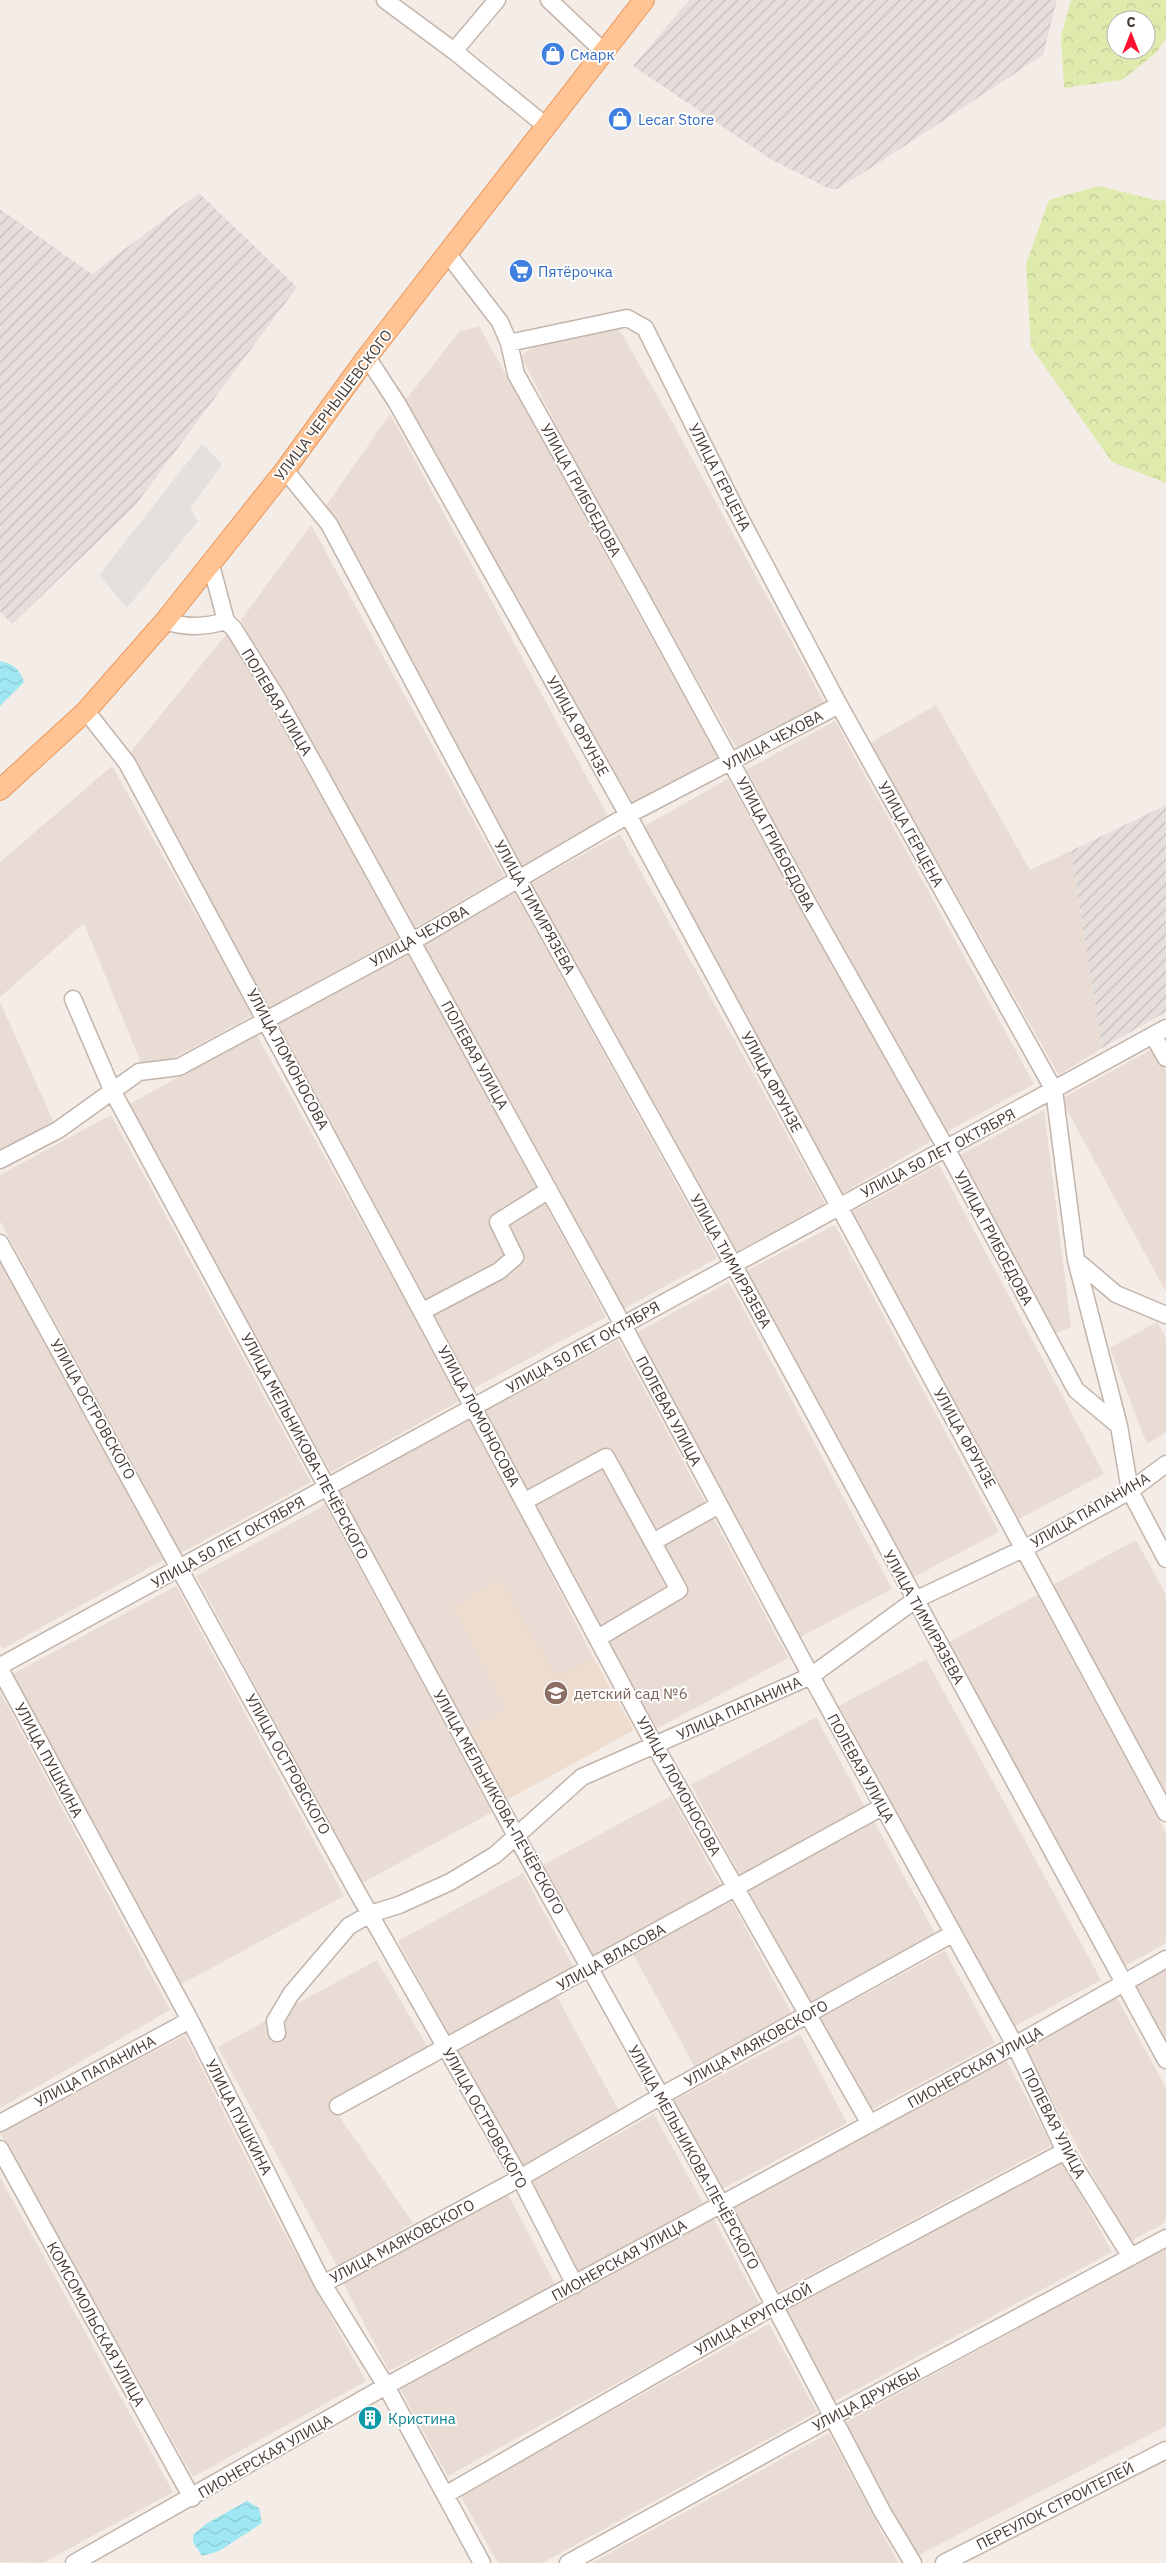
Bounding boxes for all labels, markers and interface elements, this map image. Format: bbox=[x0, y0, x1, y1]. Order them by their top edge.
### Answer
north arrow bbox=[1106, 10, 1156, 60]
text: С bbox=[1126, 13, 1136, 31]
shop icon: Смарк bbox=[540, 41, 566, 67]
place label: Смарк bbox=[570, 45, 615, 64]
shop icon: Lecar Store bbox=[607, 106, 633, 132]
place label: Lecar Store bbox=[638, 110, 714, 129]
supermarket icon: Пятёрочка bbox=[508, 258, 534, 284]
place label: Пятёрочка bbox=[538, 262, 613, 281]
street label: УЛИЦА ЧЕРНЫШЕВСКОГО bbox=[270, 326, 396, 484]
street label: УЛИЦА ГРИБОЕДОВА bbox=[536, 420, 626, 560]
street label: УЛИЦА ГЕРЦЕНА bbox=[685, 420, 756, 534]
street label: ПОЛЕВАЯ УЛИЦА bbox=[238, 645, 317, 759]
street label: УЛИЦА ФРУНЗЕ bbox=[543, 672, 613, 780]
street label: УЛИЦА ЧЕХОВА bbox=[720, 706, 827, 774]
street label: УЛИЦА ГРИБОЕДОВА bbox=[732, 773, 820, 915]
street label: УЛИЦА ГЕРЦЕНА bbox=[874, 778, 948, 891]
street label: УЛИЦА ТИМИРЯЗЕВА bbox=[490, 836, 580, 978]
street label: УЛИЦА ЧЕХОВА bbox=[366, 901, 472, 971]
street label: УЛИЦА ЛОМОНОСОВА bbox=[243, 985, 333, 1133]
street label: ПОЛЕВАЯ УЛИЦА bbox=[437, 997, 513, 1113]
street label: УЛИЦА ФРУНЗЕ bbox=[737, 1028, 807, 1136]
street label: УЛИЦА 50 ЛЕТ ОКТЯБРЯ bbox=[857, 1104, 1019, 1202]
street label: УЛИЦА ГРИБОЕДОВА bbox=[950, 1167, 1038, 1309]
street label: УЛИЦА ТИМИРЯЗЕВА bbox=[686, 1190, 776, 1332]
street label: УЛИЦА 50 ЛЕТ ОКТЯБРЯ bbox=[503, 1297, 663, 1397]
street label: УЛИЦА МЕЛЬНИКОВА-ПЕЧЁРСКОГО bbox=[237, 1329, 373, 1563]
street label: УЛИЦА ОСТРОВСКОГО bbox=[46, 1335, 140, 1483]
street label: УЛИЦА ЛОМОНОСОВА bbox=[434, 1342, 524, 1490]
street label: ПОЛЕВАЯ УЛИЦА bbox=[632, 1353, 706, 1470]
street label: УЛИЦА ФРУНЗЕ bbox=[930, 1384, 1000, 1492]
street label: УЛИЦА ПАПАНИНА bbox=[1027, 1468, 1153, 1552]
street label: УЛИЦА 50 ЛЕТ ОКТЯБРЯ bbox=[148, 1492, 308, 1592]
street label: УЛИЦА ТИМИРЯЗЕВА bbox=[879, 1546, 969, 1688]
street label: УЛИЦА ПАПАНИНА bbox=[674, 1672, 805, 1744]
school or university icon: детский сад №6 bbox=[543, 1680, 569, 1706]
place label: детский сад №6 bbox=[574, 1684, 688, 1703]
street label: УЛИЦА МЕЛЬНИКОВА-ПЕЧЁРСКОГО bbox=[429, 1686, 569, 1918]
street label: УЛИЦА ОСТРОВСКОГО bbox=[241, 1690, 335, 1838]
street label: УЛИЦА ПУШКИНА bbox=[11, 1699, 88, 1821]
street label: ПОЛЕВАЯ УЛИЦА bbox=[823, 1710, 899, 1826]
street label: УЛИЦА ЛОМОНОСОВА bbox=[633, 1713, 726, 1860]
street label: УЛИЦА ВЛАСОВА bbox=[553, 1919, 669, 1995]
street label: УЛИЦА МАЯКОВСКОГО bbox=[681, 1996, 831, 2090]
street label: ПИОНЕРСКАЯ УЛИЦА bbox=[904, 2022, 1046, 2112]
street label: УЛИЦА ПАПАНИНА bbox=[31, 2031, 159, 2111]
street label: УЛИЦА МЕЛЬНИКОВА-ПЕЧЁРСКОГО bbox=[624, 2041, 764, 2273]
street label: УЛИЦА ОСТРОВСКОГО bbox=[438, 2044, 532, 2192]
street label: УЛИЦА ПУШКИНА bbox=[202, 2056, 277, 2178]
street label: ПОЛЕВАЯ УЛИЦА bbox=[1018, 2064, 1090, 2182]
street label: УЛИЦА МАЯКОВСКОГО bbox=[326, 2195, 478, 2287]
street label: ПИОНЕРСКАЯ УЛИЦА bbox=[548, 2215, 690, 2305]
street label: КОМСОМОЛЬСКАЯ УЛИЦА bbox=[43, 2238, 150, 2410]
street label: УЛИЦА КРУПСКОЙ bbox=[691, 2279, 815, 2359]
street label: УЛИЦА ДРУЖБЫ bbox=[809, 2363, 923, 2435]
building icon: Кристина bbox=[357, 2405, 383, 2431]
place label: Кристина bbox=[388, 2409, 456, 2428]
street label: ПИОНЕРСКАЯ УЛИЦА bbox=[195, 2410, 336, 2502]
street label: ПЕРЕУЛОК СТРОИТЕЛЕЙ bbox=[973, 2458, 1137, 2554]

